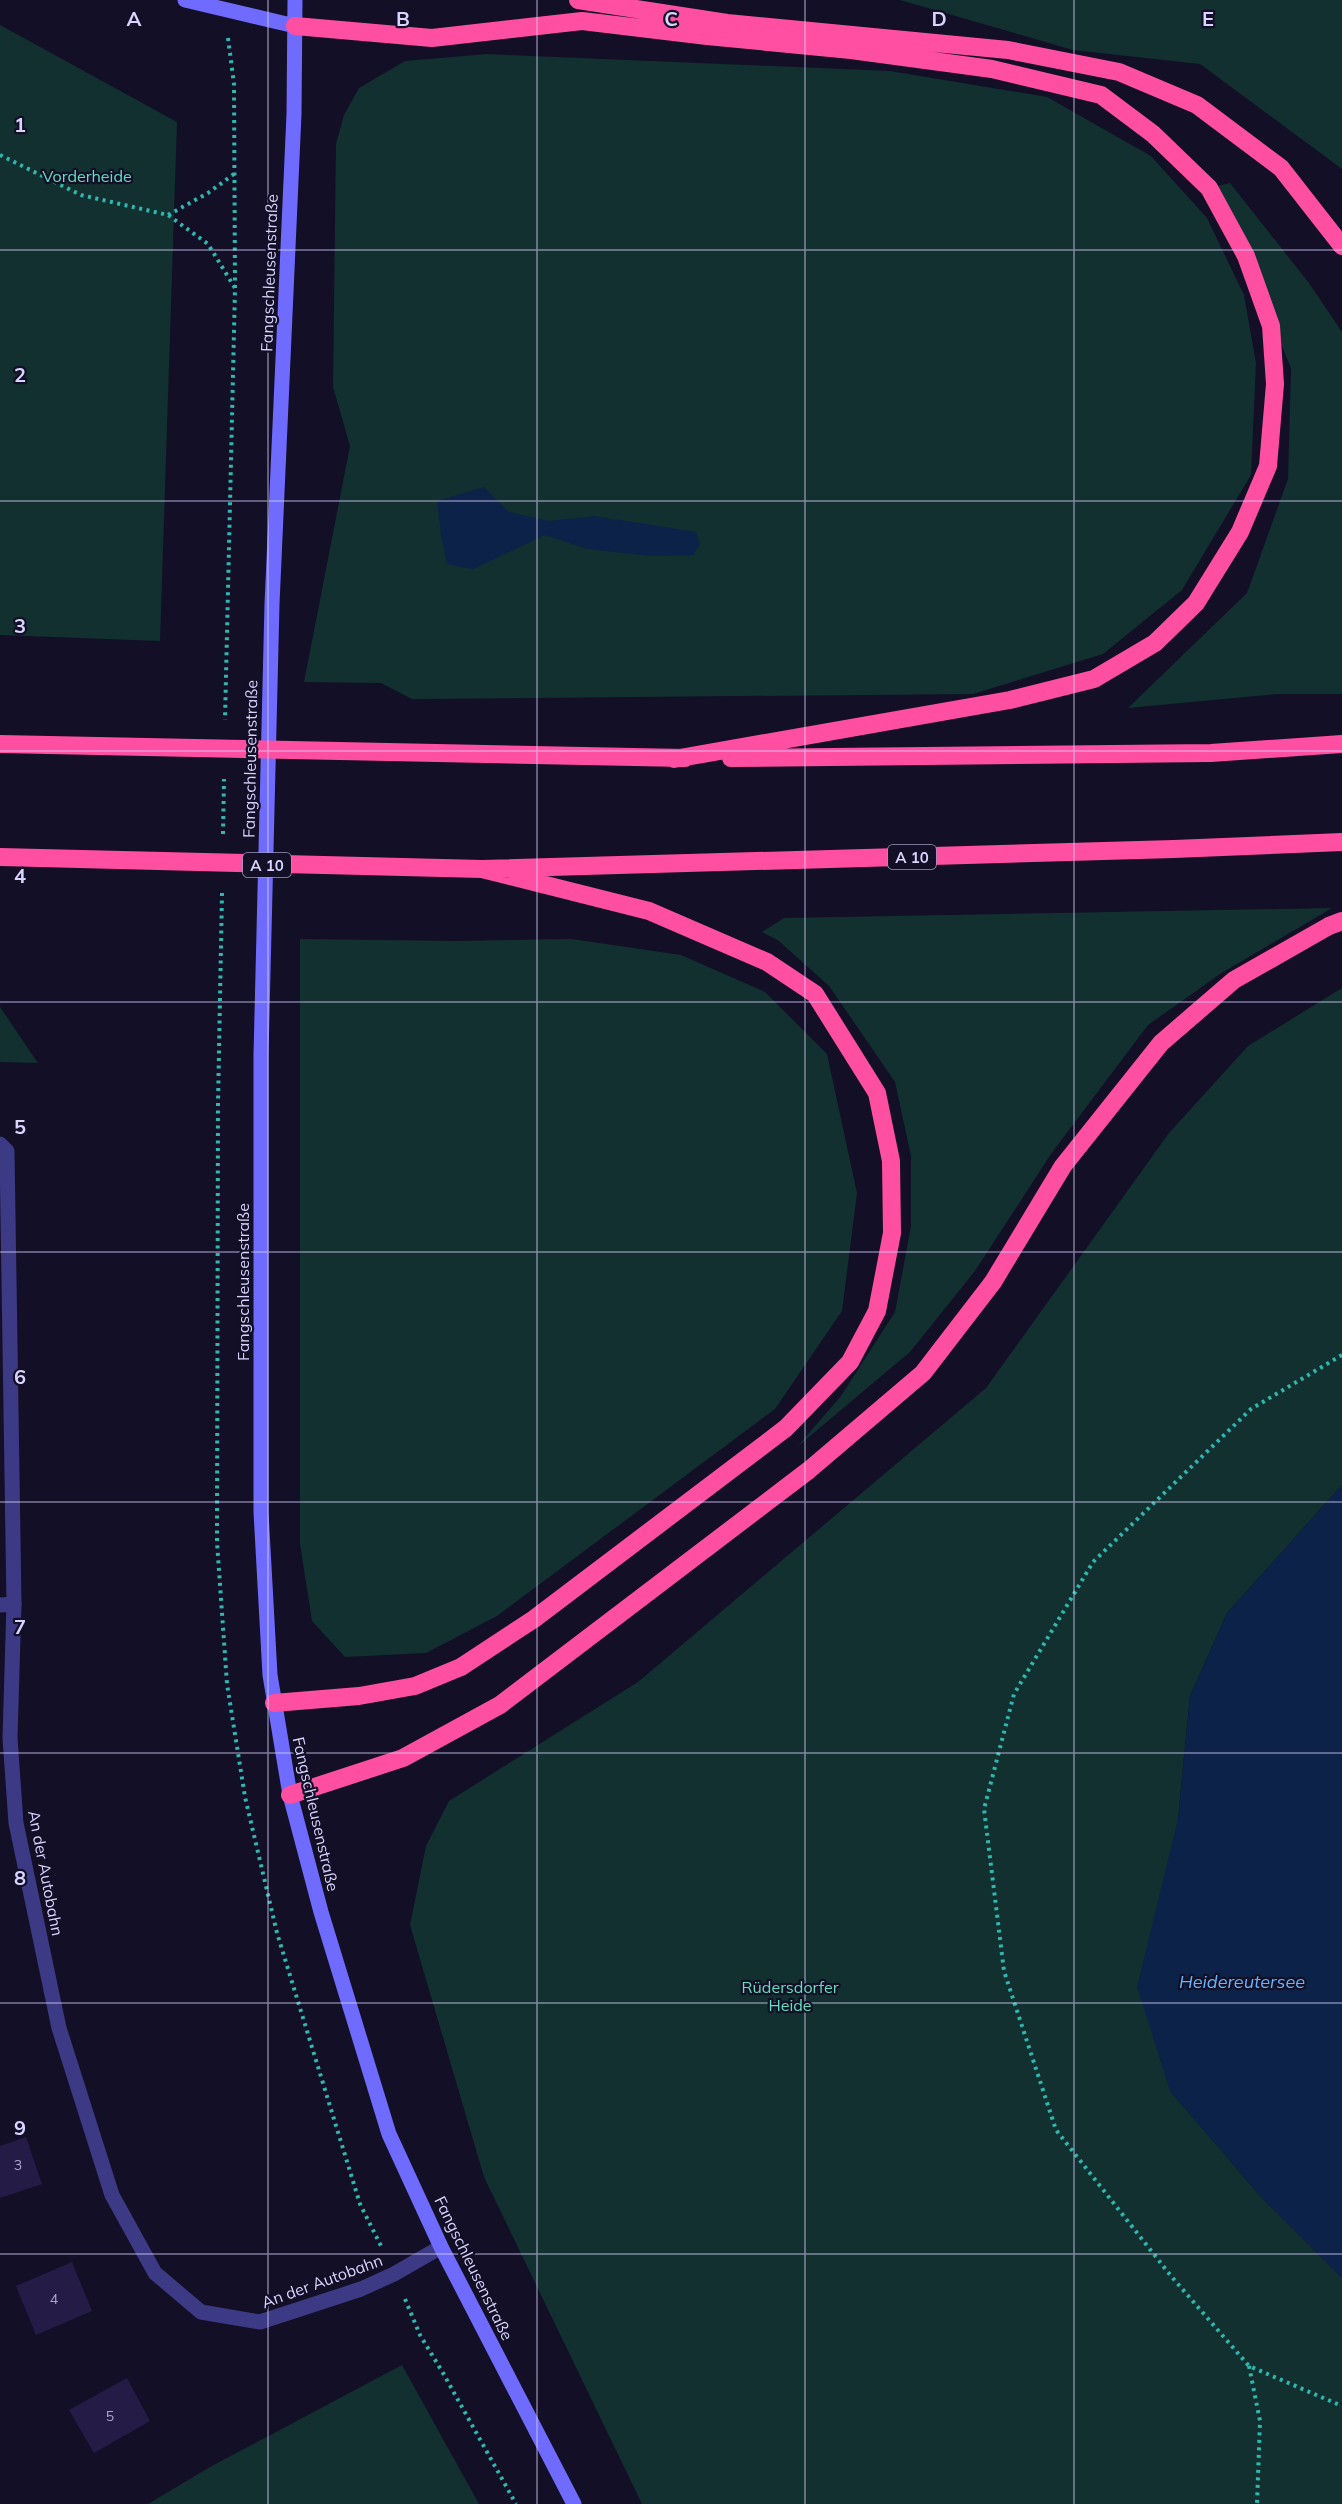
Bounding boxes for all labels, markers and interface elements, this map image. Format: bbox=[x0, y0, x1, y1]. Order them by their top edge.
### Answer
text: A bbox=[127, 6, 142, 31]
text: B bbox=[396, 6, 410, 31]
text: C bbox=[664, 6, 678, 31]
text: D bbox=[931, 6, 947, 31]
text: E bbox=[1202, 6, 1214, 31]
text: 1 bbox=[14, 112, 26, 137]
park label: Vorderheide bbox=[42, 166, 132, 186]
street label: Fangschleusenstraße bbox=[256, 194, 282, 352]
text: 2 bbox=[14, 362, 26, 387]
text: 3 bbox=[14, 613, 26, 638]
street label: Fangschleusenstraße bbox=[239, 680, 261, 838]
road number: A 10 bbox=[888, 845, 936, 869]
road number: A 10 bbox=[243, 853, 291, 877]
text: 4 bbox=[14, 863, 26, 888]
text: 5 bbox=[14, 1114, 26, 1139]
street label: Fangschleusenstraße bbox=[233, 1203, 253, 1361]
text: 6 bbox=[14, 1364, 26, 1389]
text: 7 bbox=[14, 1614, 26, 1639]
street label: Fangschleusenstraße bbox=[288, 1735, 344, 1893]
street label: An der Autobahn bbox=[24, 1809, 68, 1937]
text: 8 bbox=[14, 1865, 26, 1890]
water label: Heidereutersee bbox=[1179, 1970, 1305, 1993]
park label: Rüdersdorfer Heide bbox=[742, 1977, 839, 2015]
text: 9 bbox=[14, 2115, 26, 2140]
house number: 3 bbox=[14, 2156, 22, 2174]
street label: Fangschleusenstraße bbox=[430, 2193, 518, 2343]
street label: An der Autobahn bbox=[259, 2250, 385, 2312]
house number: 4 bbox=[50, 2290, 59, 2308]
house number: 5 bbox=[106, 2407, 114, 2425]

